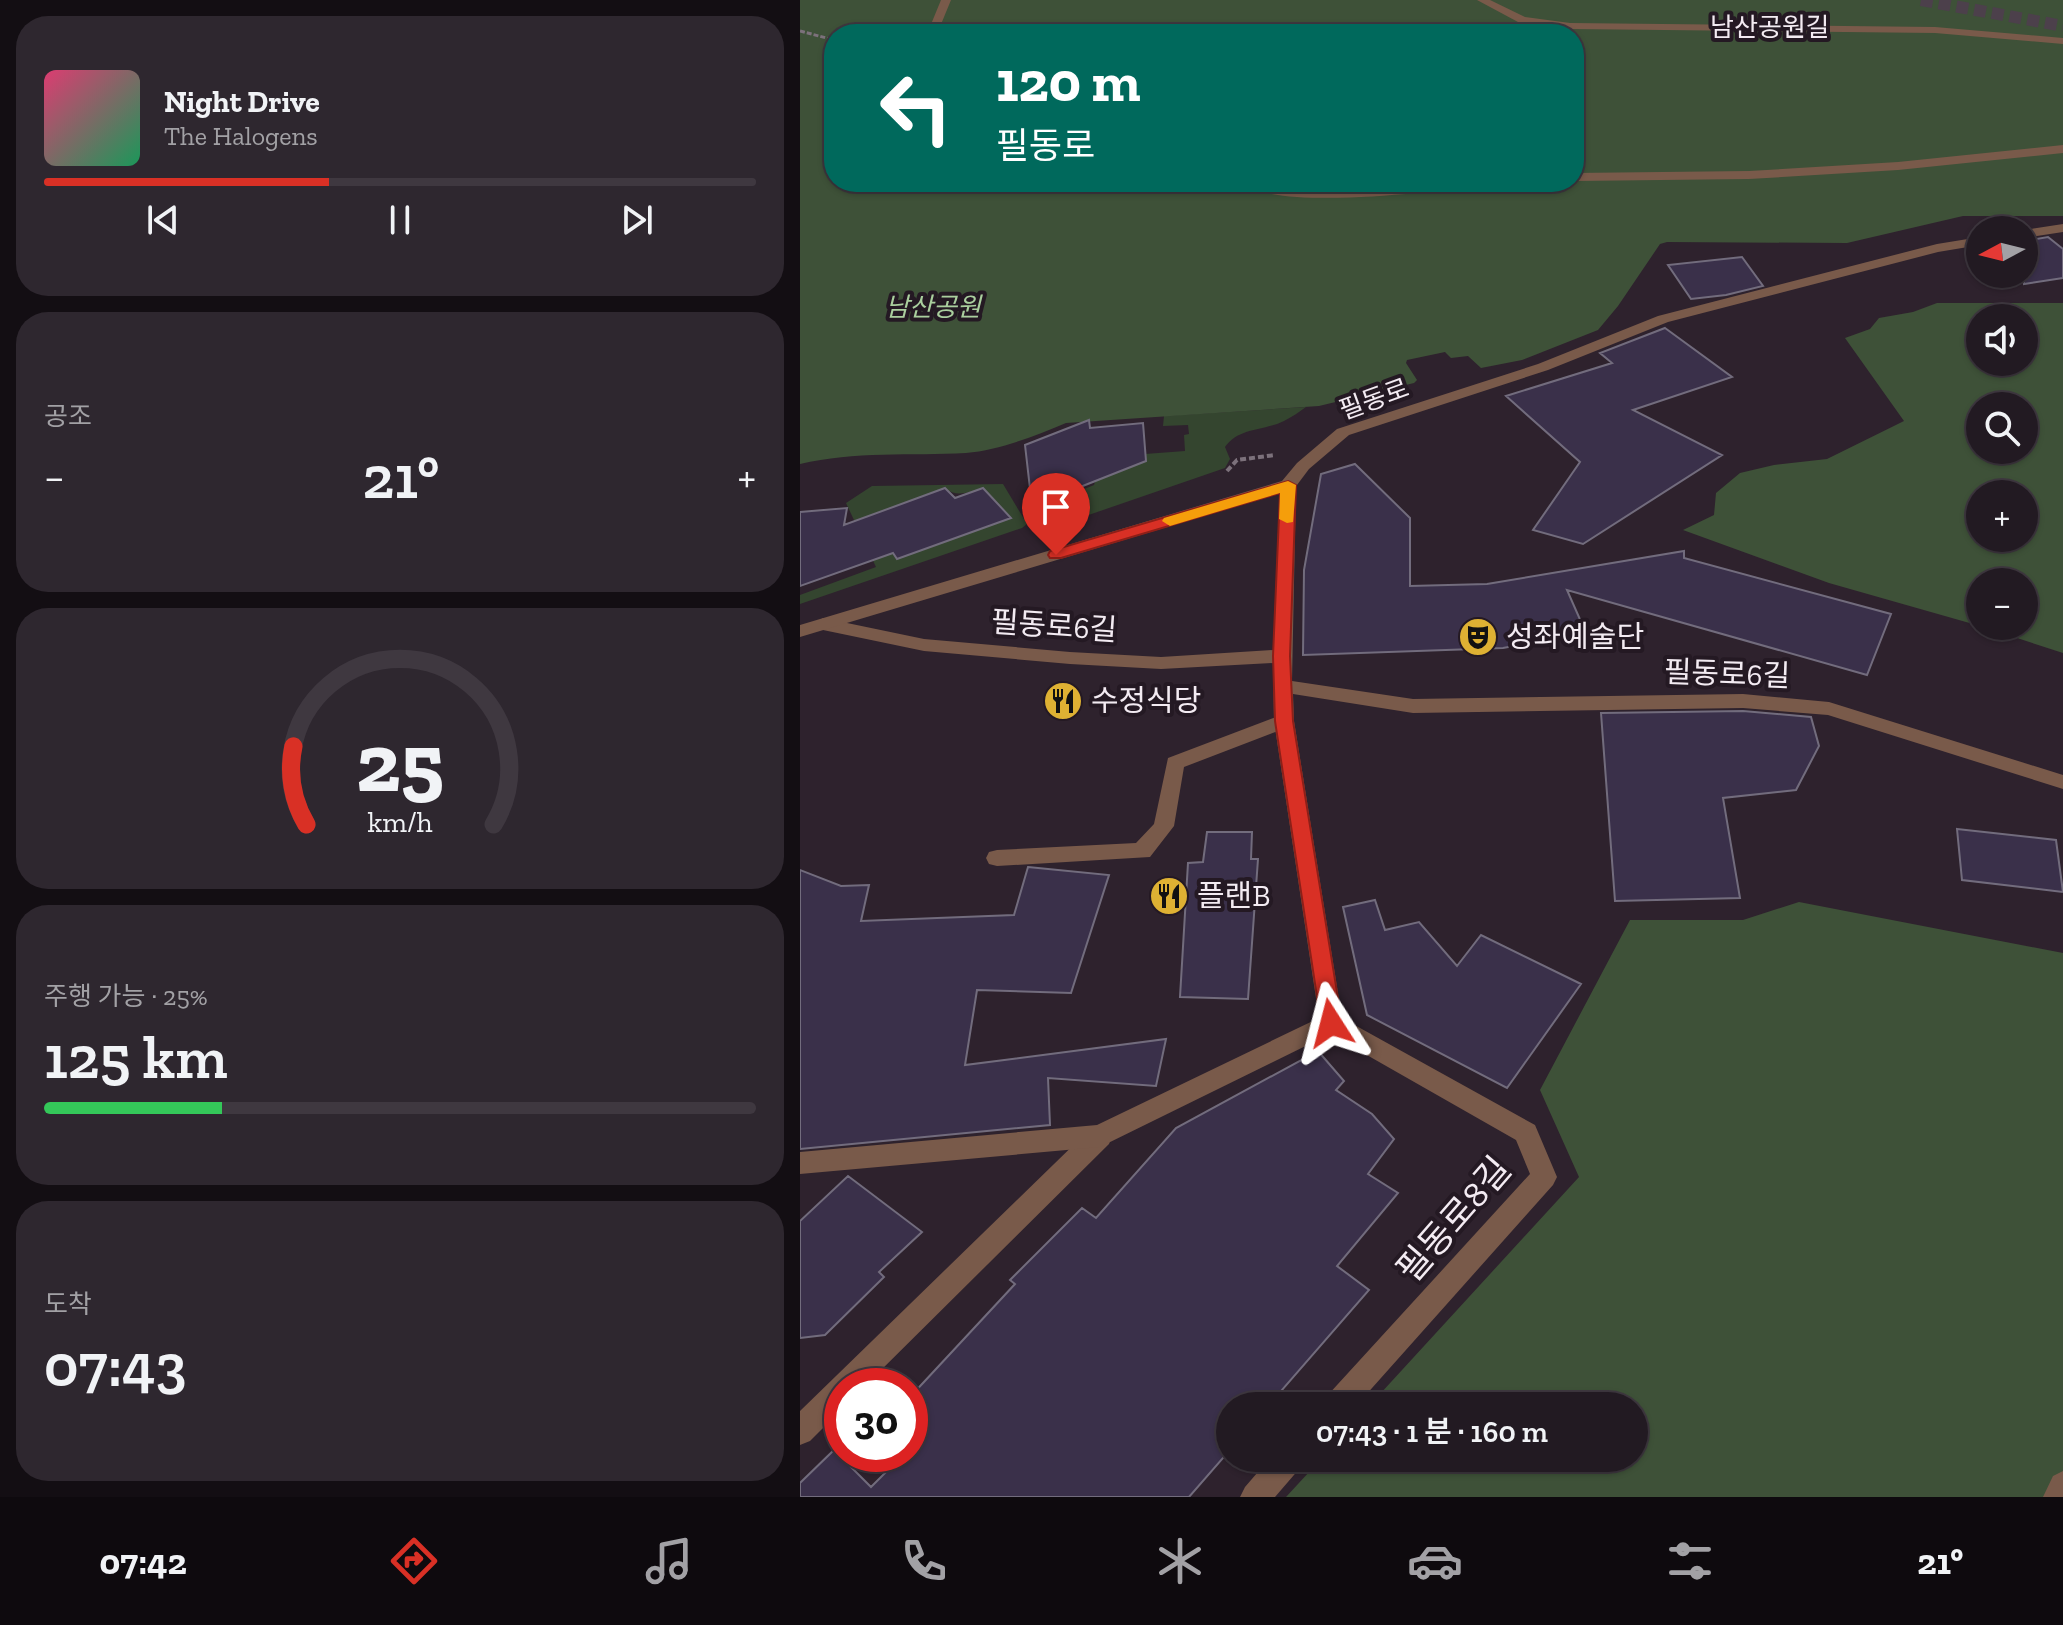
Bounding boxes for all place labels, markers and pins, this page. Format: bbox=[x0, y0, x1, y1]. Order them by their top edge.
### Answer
pin bbox=[1022, 473, 1090, 555]
theatre icon: 성좌예술단 bbox=[1457, 616, 1499, 658]
place label: 성좌예술단 bbox=[1506, 619, 1644, 655]
restaurant icon: 수정식당 bbox=[1042, 680, 1084, 722]
place label: 수정식당 bbox=[1091, 683, 1201, 719]
restaurant icon: 플랜B bbox=[1148, 875, 1190, 917]
place label: 플랜B bbox=[1197, 878, 1270, 914]

